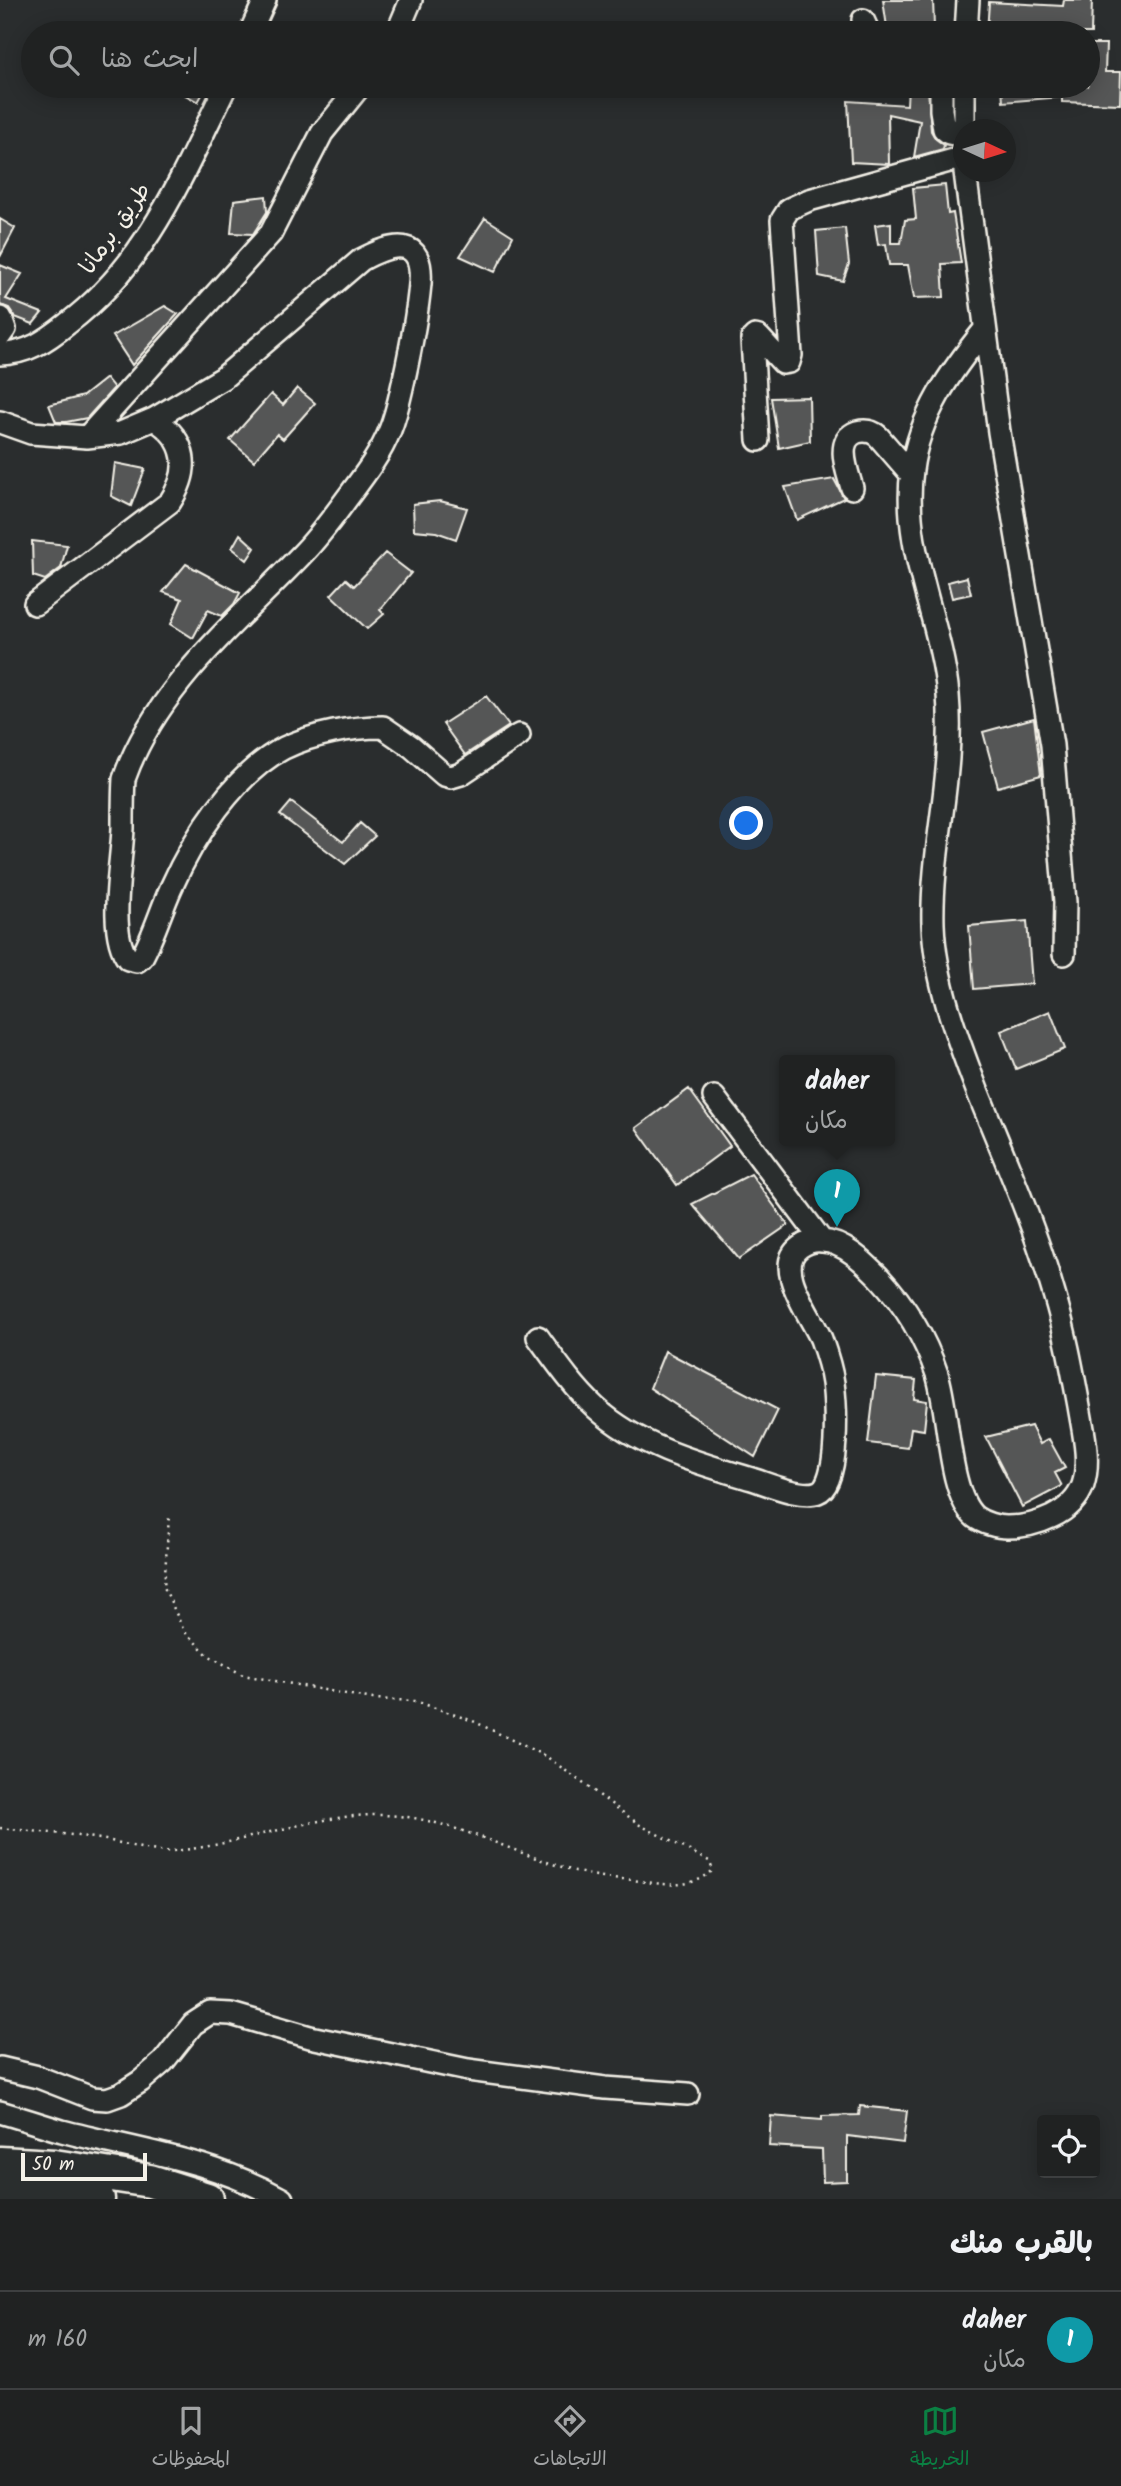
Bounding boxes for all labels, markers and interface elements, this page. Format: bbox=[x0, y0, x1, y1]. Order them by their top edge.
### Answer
search box bbox=[21, 21, 1100, 98]
text: ابحث هنا bbox=[101, 39, 198, 81]
icon: search bbox=[45, 41, 83, 79]
north arrow bbox=[953, 119, 1016, 182]
street label: طريق برمانا bbox=[71, 175, 161, 283]
your location bbox=[729, 806, 763, 840]
popup bbox=[779, 1055, 895, 1146]
text: daher bbox=[805, 1061, 869, 1103]
text: مكان bbox=[805, 1104, 848, 1140]
pin: 1 bbox=[814, 1169, 860, 1227]
map controls bbox=[1037, 2115, 1100, 2178]
button: locate bbox=[1037, 2115, 1100, 2178]
scale bar bbox=[21, 2150, 147, 2182]
text: 50 m bbox=[32, 2150, 74, 2180]
text: بالقرب منك bbox=[950, 2221, 1093, 2269]
text: daher bbox=[962, 2300, 1026, 2342]
text: 160 m bbox=[28, 2322, 87, 2358]
text: 1 bbox=[1067, 2322, 1073, 2358]
text: مكان bbox=[983, 2343, 1026, 2379]
tab: المحفوظات bbox=[152, 2402, 230, 2475]
tab: الاتجاهات bbox=[533, 2402, 607, 2475]
tab: الخريطة bbox=[910, 2402, 969, 2475]

